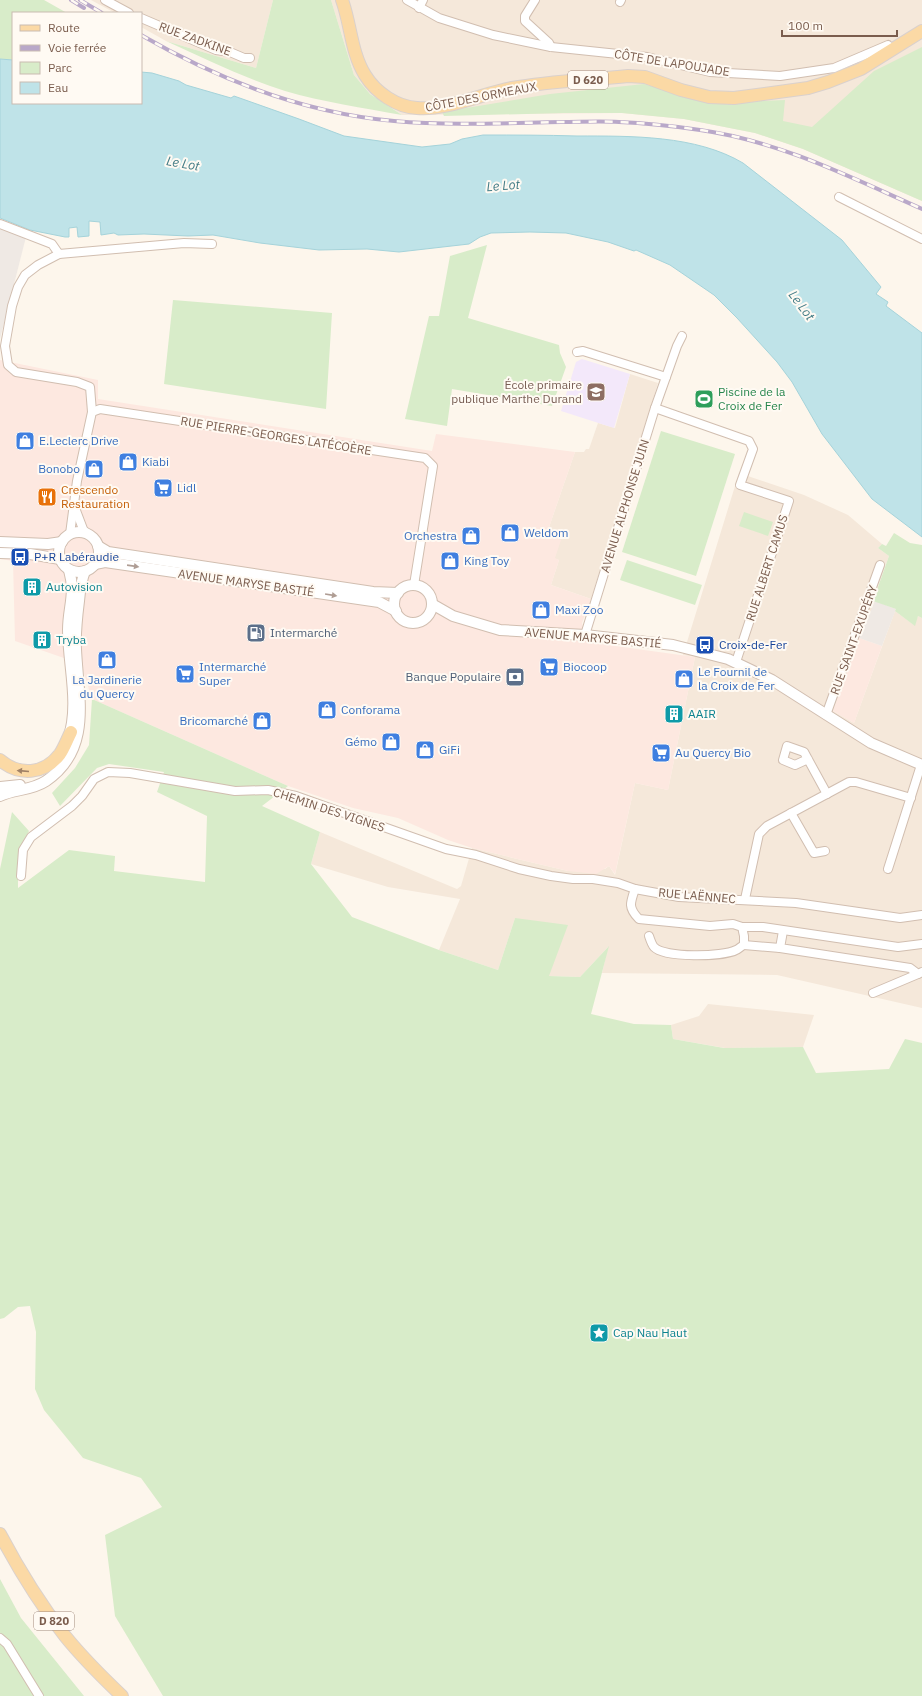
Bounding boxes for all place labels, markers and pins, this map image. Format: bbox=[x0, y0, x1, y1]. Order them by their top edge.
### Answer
place label: École primaire publique Marthe Durand bbox=[451, 377, 582, 406]
school or university icon: École primaire publique Marthe Durand bbox=[585, 381, 607, 403]
place label: Piscine de la Croix de Fer bbox=[718, 384, 786, 413]
sports icon: Piscine de la Croix de Fer bbox=[693, 388, 715, 410]
shop icon: E.Leclerc Drive bbox=[14, 430, 36, 452]
place label: E.Leclerc Drive bbox=[39, 433, 119, 448]
shop icon: Kiabi bbox=[117, 451, 139, 473]
place label: Kiabi bbox=[142, 454, 169, 469]
shop icon: Bonobo bbox=[83, 458, 105, 480]
place label: Bonobo bbox=[38, 461, 80, 476]
supermarket icon: Lidl bbox=[152, 477, 174, 499]
place label: Lidl bbox=[177, 480, 196, 495]
place label: Crescendo Restauration bbox=[61, 482, 130, 511]
restaurant icon: Crescendo Restauration bbox=[36, 486, 58, 508]
shop icon: Weldom bbox=[499, 522, 521, 544]
shop icon: Orchestra bbox=[460, 525, 482, 547]
place label: Weldom bbox=[524, 525, 569, 540]
place label: Orchestra bbox=[404, 528, 458, 543]
bus stop icon: P+R Labéraudie bbox=[9, 546, 31, 568]
place label: P+R Labéraudie bbox=[34, 549, 119, 564]
shop icon: King Toy bbox=[439, 550, 461, 572]
place label: King Toy bbox=[464, 553, 509, 568]
building icon: Autovision bbox=[21, 576, 43, 598]
place label: Autovision bbox=[46, 579, 103, 594]
shop icon: Maxi Zoo bbox=[530, 599, 552, 621]
place label: Maxi Zoo bbox=[555, 602, 604, 617]
fuel station icon: Intermarché bbox=[245, 622, 267, 644]
place label: Intermarché bbox=[270, 625, 338, 640]
building icon: Tryba bbox=[31, 629, 53, 651]
place label: Tryba bbox=[56, 632, 87, 647]
bus stop icon: Croix-de-Fer bbox=[694, 634, 716, 656]
place label: Croix-de-Fer bbox=[719, 637, 788, 652]
shop icon: La Jardinerie du Quercy bbox=[96, 649, 118, 671]
supermarket icon: Biocoop bbox=[538, 656, 560, 678]
place label: Intermarché Super bbox=[199, 659, 267, 688]
place label: Biocoop bbox=[563, 659, 607, 674]
supermarket icon: Intermarché Super bbox=[174, 663, 196, 685]
place label: Le Fournil de la Croix de Fer bbox=[698, 664, 775, 693]
bank icon: Banque Populaire bbox=[504, 666, 526, 688]
shop icon: Le Fournil de la Croix de Fer bbox=[673, 668, 695, 690]
place label: Banque Populaire bbox=[406, 669, 501, 684]
place label: La Jardinerie du Quercy bbox=[72, 672, 142, 701]
shop icon: Conforama bbox=[316, 699, 338, 721]
place label: Conforama bbox=[341, 702, 401, 717]
building icon: AAIR bbox=[663, 703, 685, 725]
place label: AAIR bbox=[688, 706, 716, 721]
shop icon: Bricomarché bbox=[251, 710, 273, 732]
place label: Bricomarché bbox=[179, 713, 248, 728]
shop icon: Gémo bbox=[380, 731, 402, 753]
place label: Gémo bbox=[345, 734, 377, 749]
shop icon: GiFi bbox=[414, 739, 436, 761]
place label: GiFi bbox=[439, 742, 460, 757]
supermarket icon: Au Quercy Bio bbox=[650, 742, 672, 764]
place label: Au Quercy Bio bbox=[675, 745, 751, 760]
place icon: Cap Nau Haut bbox=[588, 1322, 610, 1344]
place label: Cap Nau Haut bbox=[613, 1325, 687, 1340]

